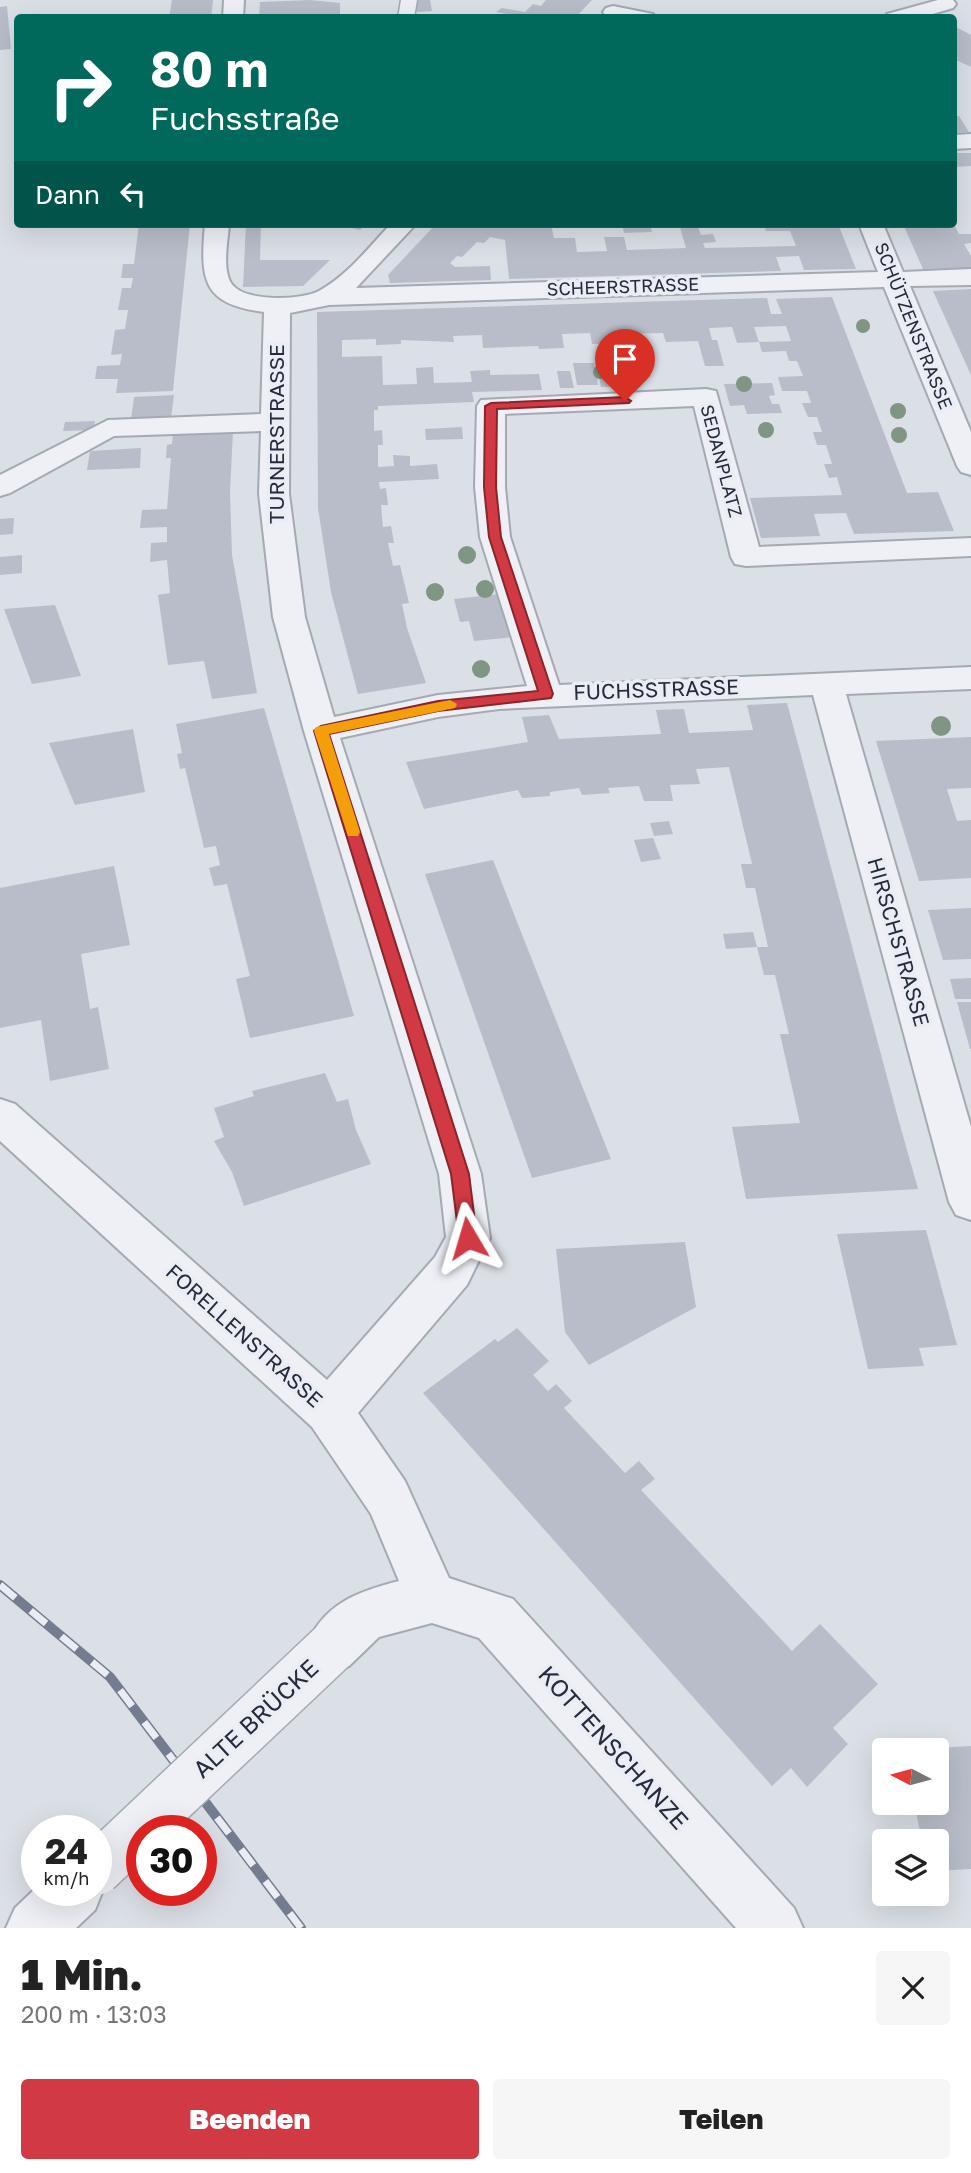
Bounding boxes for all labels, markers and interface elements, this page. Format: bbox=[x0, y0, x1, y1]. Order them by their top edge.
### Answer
text: 80 m bbox=[150, 39, 268, 98]
icon: right bbox=[35, 42, 126, 133]
text: Fuchsstraße bbox=[150, 99, 340, 137]
icon: left bbox=[114, 175, 152, 213]
text: Dann bbox=[35, 179, 100, 210]
street label: SCHÜTZENSTRASSE bbox=[870, 239, 957, 412]
street label: SCHEERSTRASSE bbox=[546, 272, 699, 300]
pin bbox=[595, 329, 655, 401]
icon: arrive bbox=[606, 340, 644, 378]
street label: TURNERSTRASSE bbox=[263, 344, 289, 524]
street label: SEDANPLATZ bbox=[696, 402, 748, 519]
street label: FUCHSSTRASSE bbox=[573, 673, 739, 705]
street label: HIRSCHSTRASSE bbox=[862, 854, 936, 1029]
position arrow bbox=[431, 1201, 505, 1275]
street label: FORELLENSTRASSE bbox=[161, 1258, 328, 1412]
street label: ALTE BRÜCKE bbox=[186, 1653, 324, 1783]
street label: KOTTENSCHANZE bbox=[533, 1659, 695, 1835]
north arrow bbox=[872, 1738, 948, 1815]
map controls bbox=[872, 1738, 949, 1906]
speed limit sign: 30 bbox=[126, 1815, 217, 1906]
button: layers bbox=[872, 1829, 949, 1906]
text: 24 bbox=[45, 1830, 88, 1872]
text: km/h bbox=[44, 1867, 89, 1889]
text: 1 Min. bbox=[21, 1949, 143, 1999]
button: close bbox=[876, 1951, 950, 2025]
text: 200 m · 13:03 bbox=[21, 2000, 167, 2028]
button: Beenden bbox=[21, 2079, 479, 2159]
button: Teilen bbox=[493, 2079, 950, 2159]

